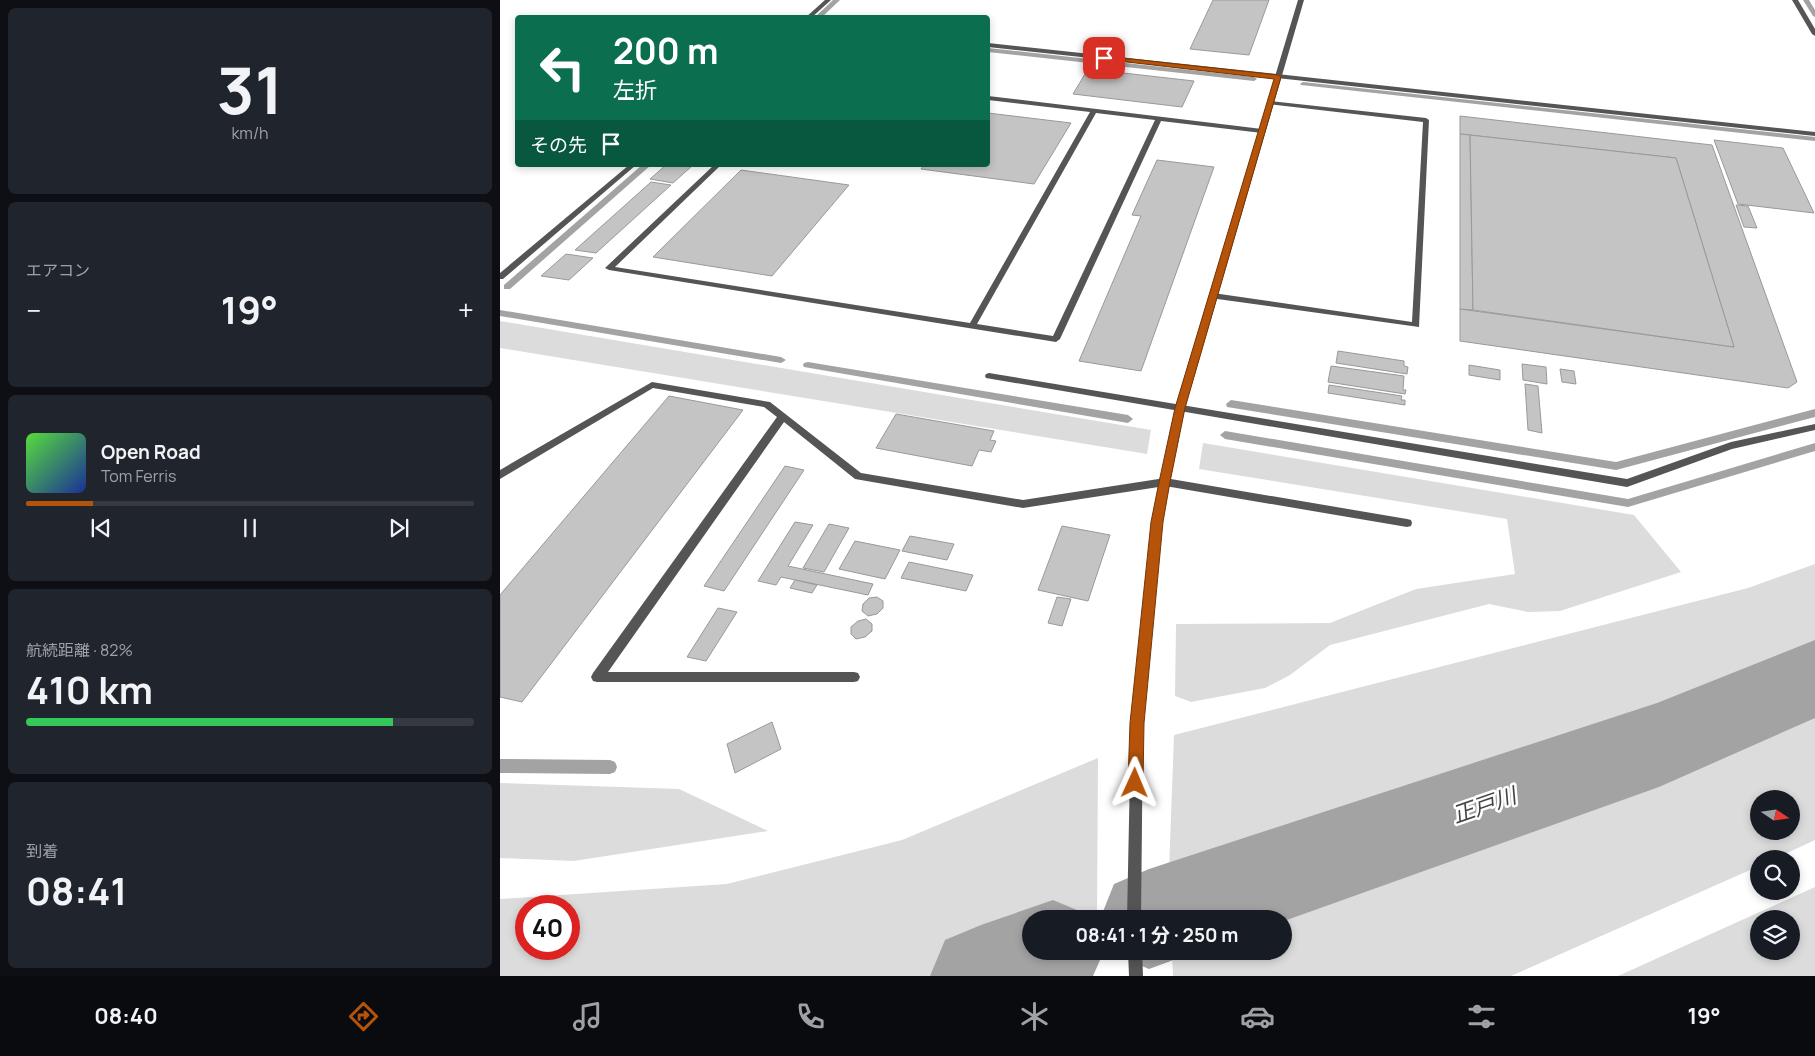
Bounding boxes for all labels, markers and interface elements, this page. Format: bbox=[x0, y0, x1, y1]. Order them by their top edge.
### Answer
text: 200 m bbox=[613, 27, 718, 75]
icon: left bbox=[530, 35, 595, 100]
pin bbox=[1083, 37, 1125, 79]
icon: arrive bbox=[1090, 44, 1118, 72]
text: 31 bbox=[217, 45, 283, 134]
text: 左折 bbox=[613, 75, 657, 105]
text: km/h bbox=[231, 122, 269, 144]
icon: arrive bbox=[597, 130, 625, 158]
text: その先 bbox=[530, 132, 587, 158]
text: エアコン bbox=[26, 259, 90, 281]
text: 19° bbox=[221, 283, 278, 335]
text: − bbox=[26, 291, 41, 329]
text: + bbox=[458, 291, 474, 329]
text: Open Road bbox=[101, 439, 201, 465]
text: Tom Ferris bbox=[101, 465, 176, 487]
icon: previous bbox=[87, 514, 115, 542]
icon: pause bbox=[236, 514, 264, 542]
icon: next bbox=[385, 514, 413, 542]
text: 航続距離 · 82% bbox=[26, 639, 133, 661]
text: 410 km bbox=[26, 663, 153, 715]
position arrow bbox=[1108, 756, 1160, 808]
water label: 正戸川 bbox=[1448, 779, 1522, 830]
north arrow bbox=[1750, 790, 1800, 840]
map controls bbox=[1750, 790, 1800, 960]
text: 到着 bbox=[26, 840, 58, 862]
button: search bbox=[1750, 850, 1800, 900]
text: 08:41 bbox=[26, 864, 127, 916]
speed limit sign: 40 bbox=[515, 895, 580, 960]
button: layers bbox=[1750, 910, 1800, 960]
text: 08:41 · 1 分 · 250 m bbox=[1076, 922, 1238, 948]
icon: directions bbox=[346, 999, 381, 1034]
icon: music bbox=[570, 999, 605, 1034]
icon: phone bbox=[793, 999, 828, 1034]
icon: climate bbox=[1017, 999, 1052, 1034]
icon: car bbox=[1240, 999, 1275, 1034]
icon: filters bbox=[1464, 999, 1499, 1034]
text: 08:40 bbox=[94, 1001, 158, 1031]
text: 19° bbox=[1687, 1001, 1721, 1031]

